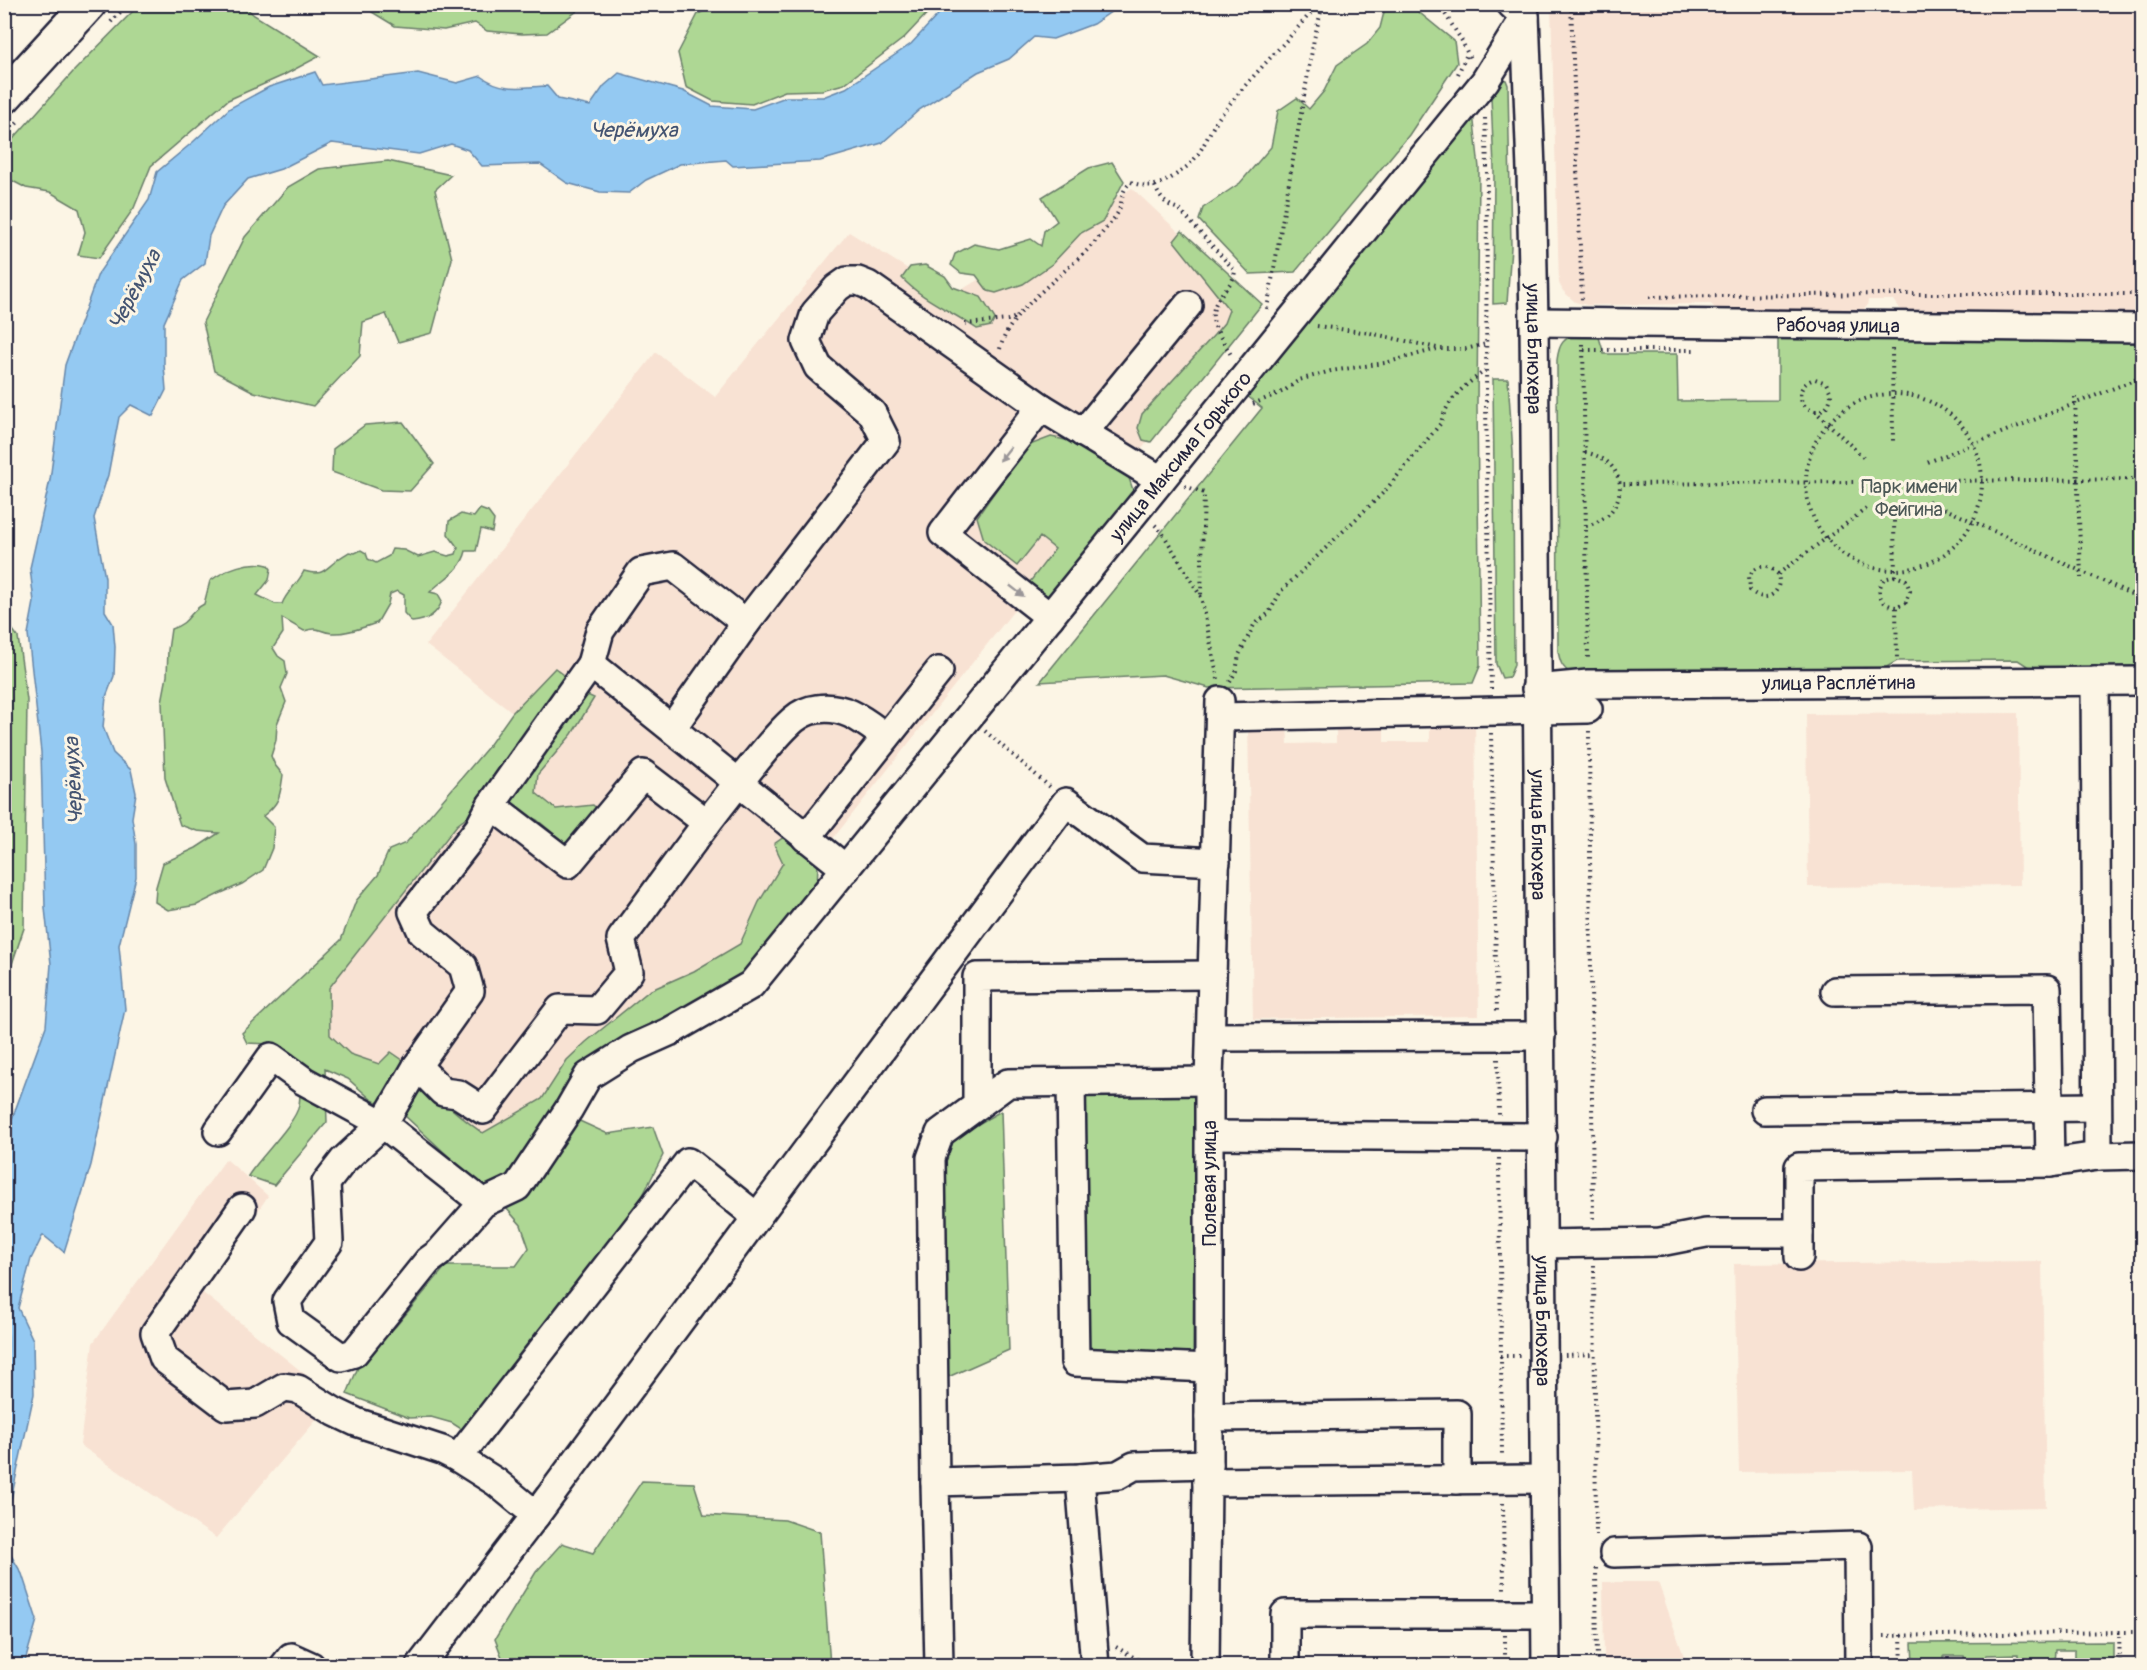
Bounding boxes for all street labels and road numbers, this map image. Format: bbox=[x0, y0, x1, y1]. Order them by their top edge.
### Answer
street label: улица Блюхера bbox=[1521, 282, 1547, 414]
street label: Рабочая улица bbox=[1776, 312, 1900, 338]
street label: улица Максима Горького bbox=[1103, 366, 1257, 547]
street label: улица Расплётина bbox=[1761, 670, 1916, 696]
street label: улица Блюхера bbox=[1525, 768, 1552, 900]
street label: Полевая улица bbox=[1197, 1120, 1222, 1246]
street label: улица Блюхера bbox=[1530, 1254, 1556, 1386]

